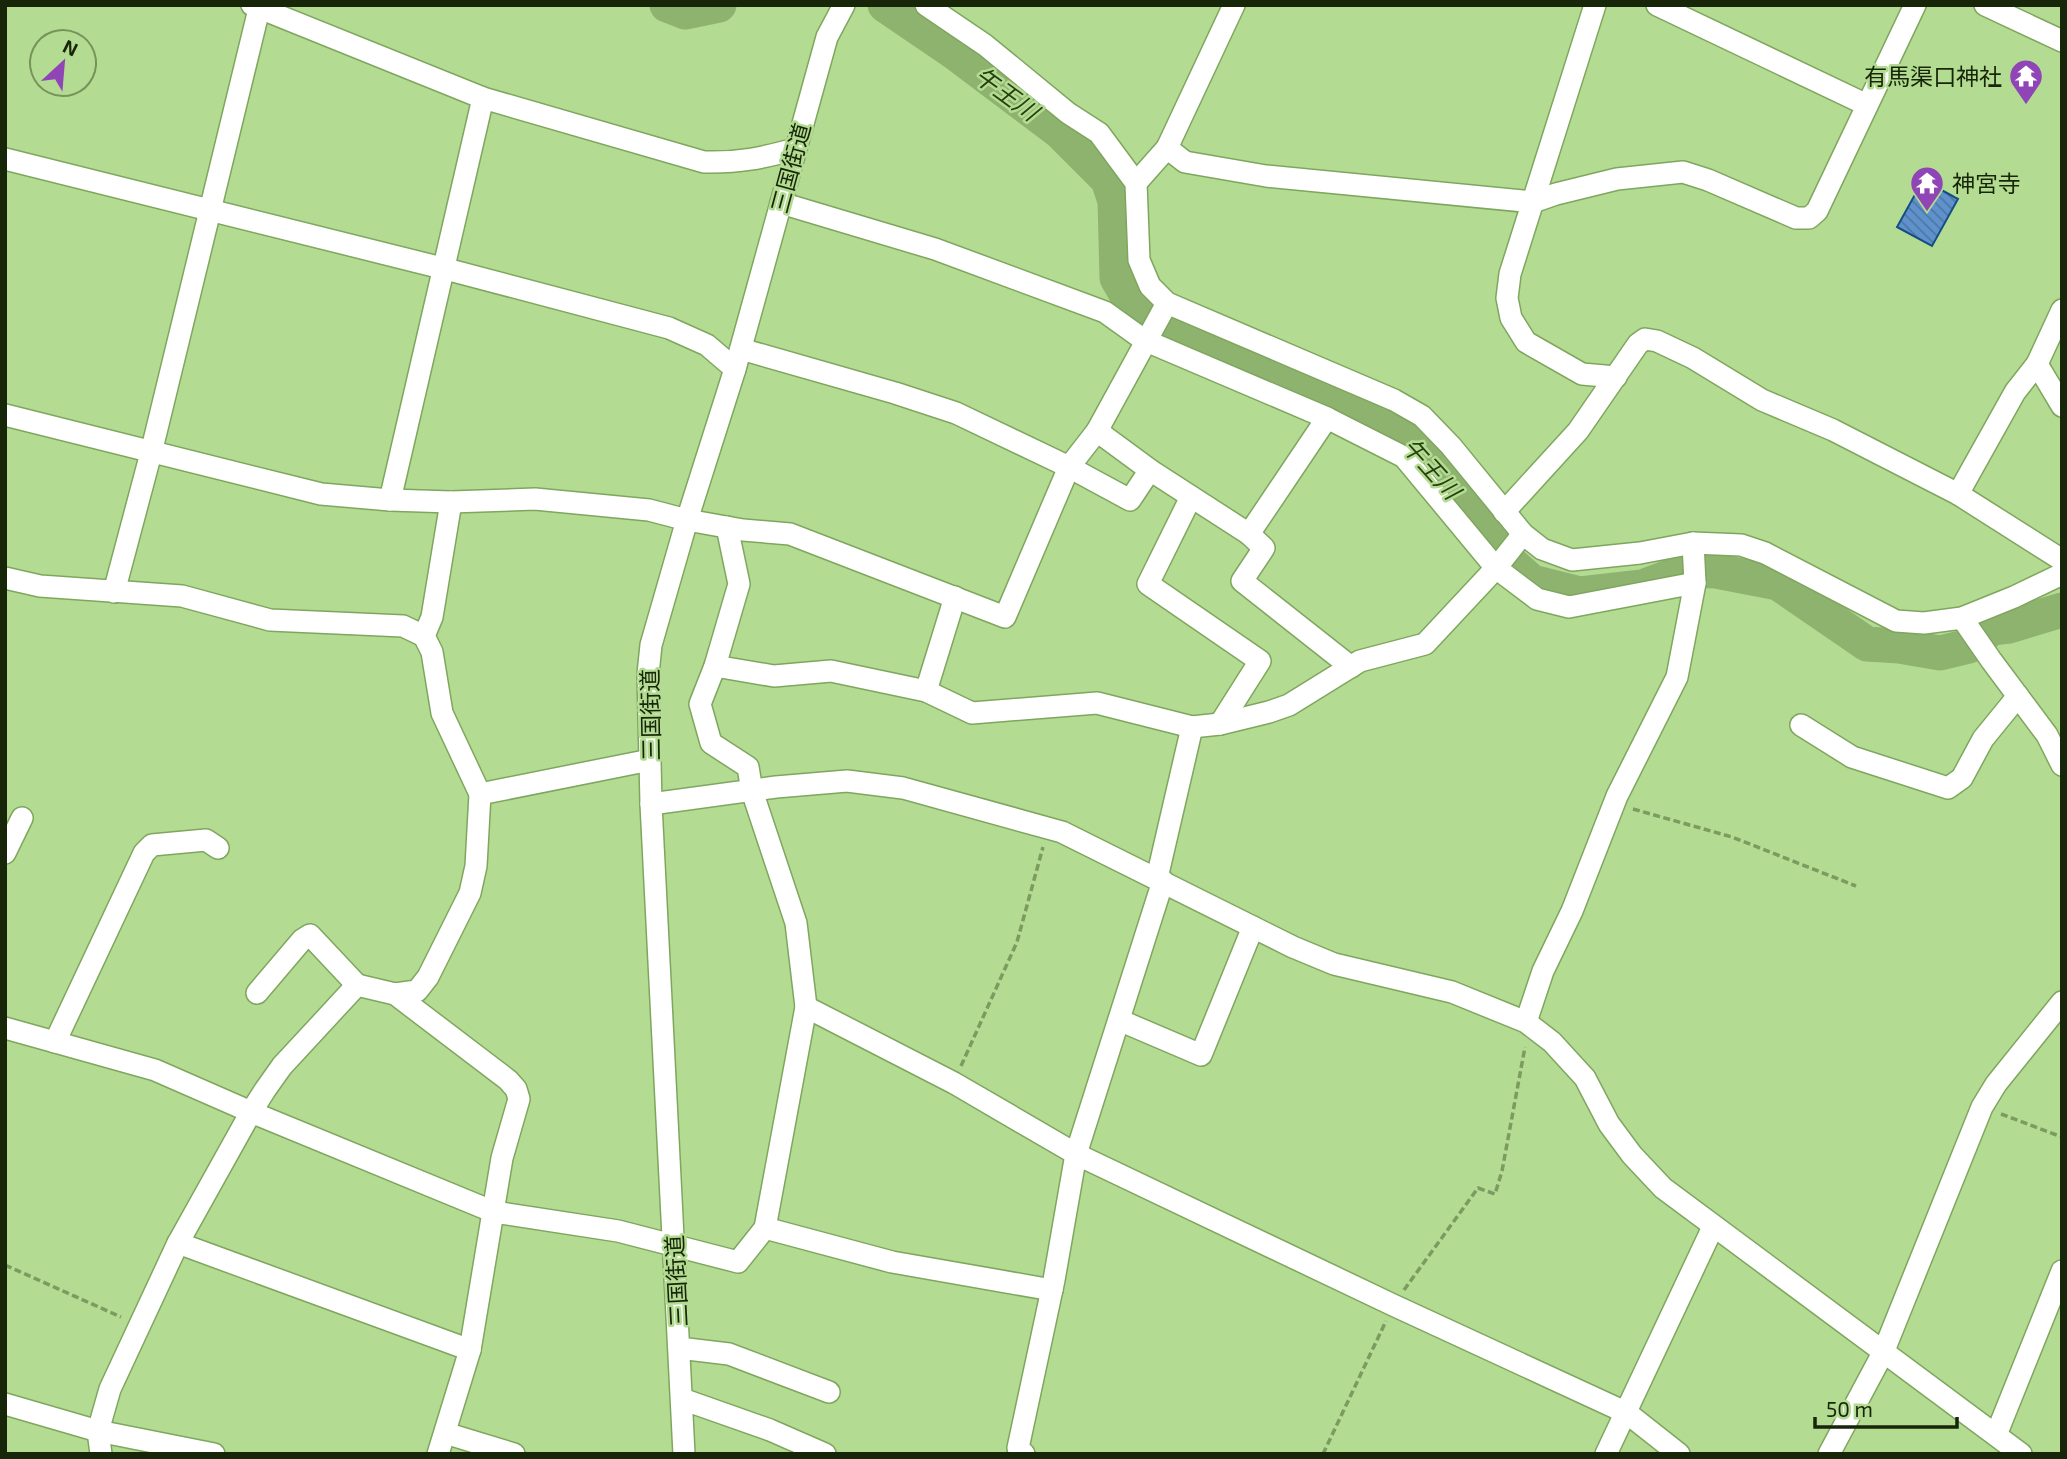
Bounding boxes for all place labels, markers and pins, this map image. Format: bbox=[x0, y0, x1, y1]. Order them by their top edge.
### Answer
temple icon: 有馬渠口神社 bbox=[2007, 57, 2045, 106]
place label: 有馬渠口神社 bbox=[1864, 62, 2002, 90]
temple icon: 神宮寺 bbox=[1908, 164, 1946, 213]
place label: 神宮寺 bbox=[1952, 169, 2021, 197]

